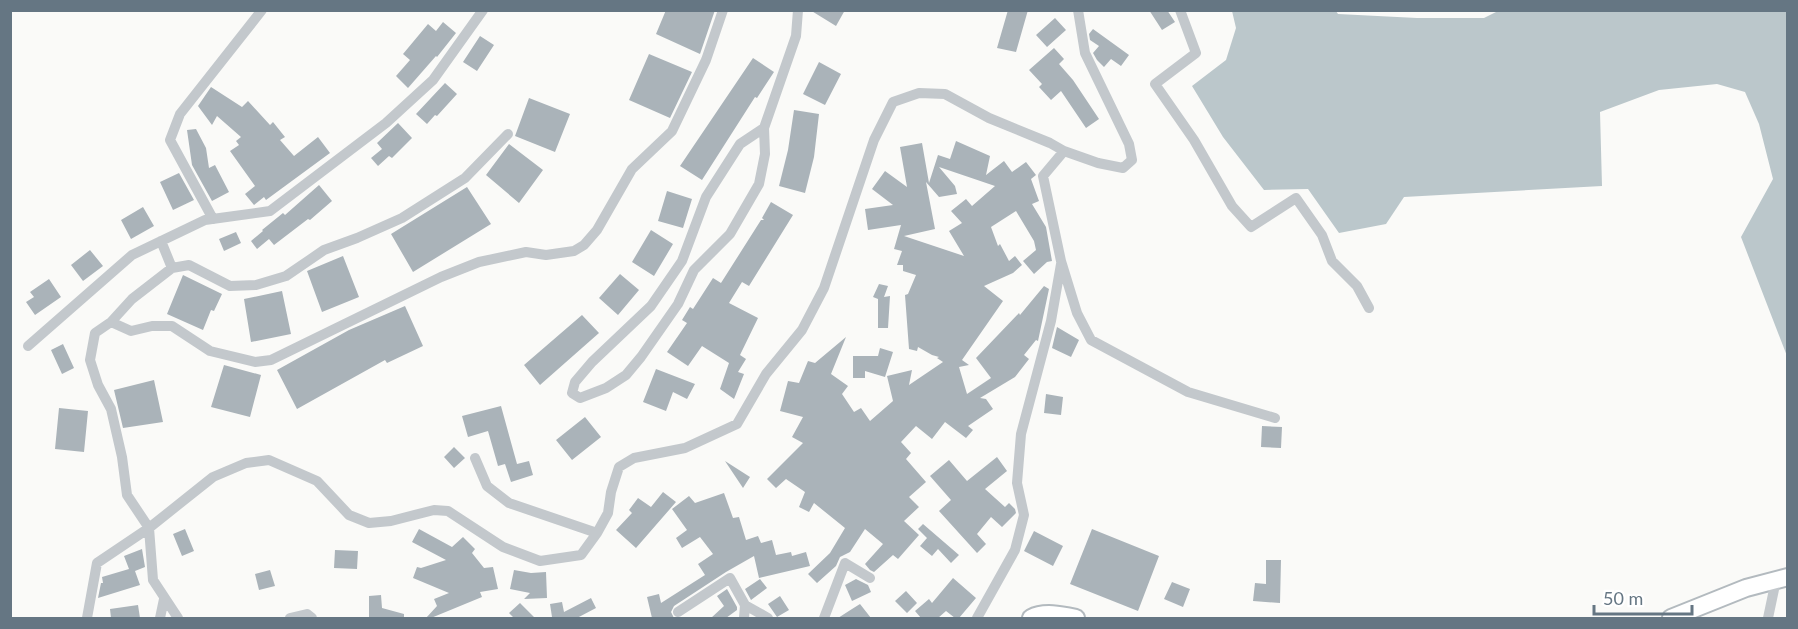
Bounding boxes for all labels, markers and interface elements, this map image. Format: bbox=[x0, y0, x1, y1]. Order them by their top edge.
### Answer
scale bar bbox=[1594, 578, 1692, 616]
text: 50 m bbox=[1603, 587, 1643, 609]

